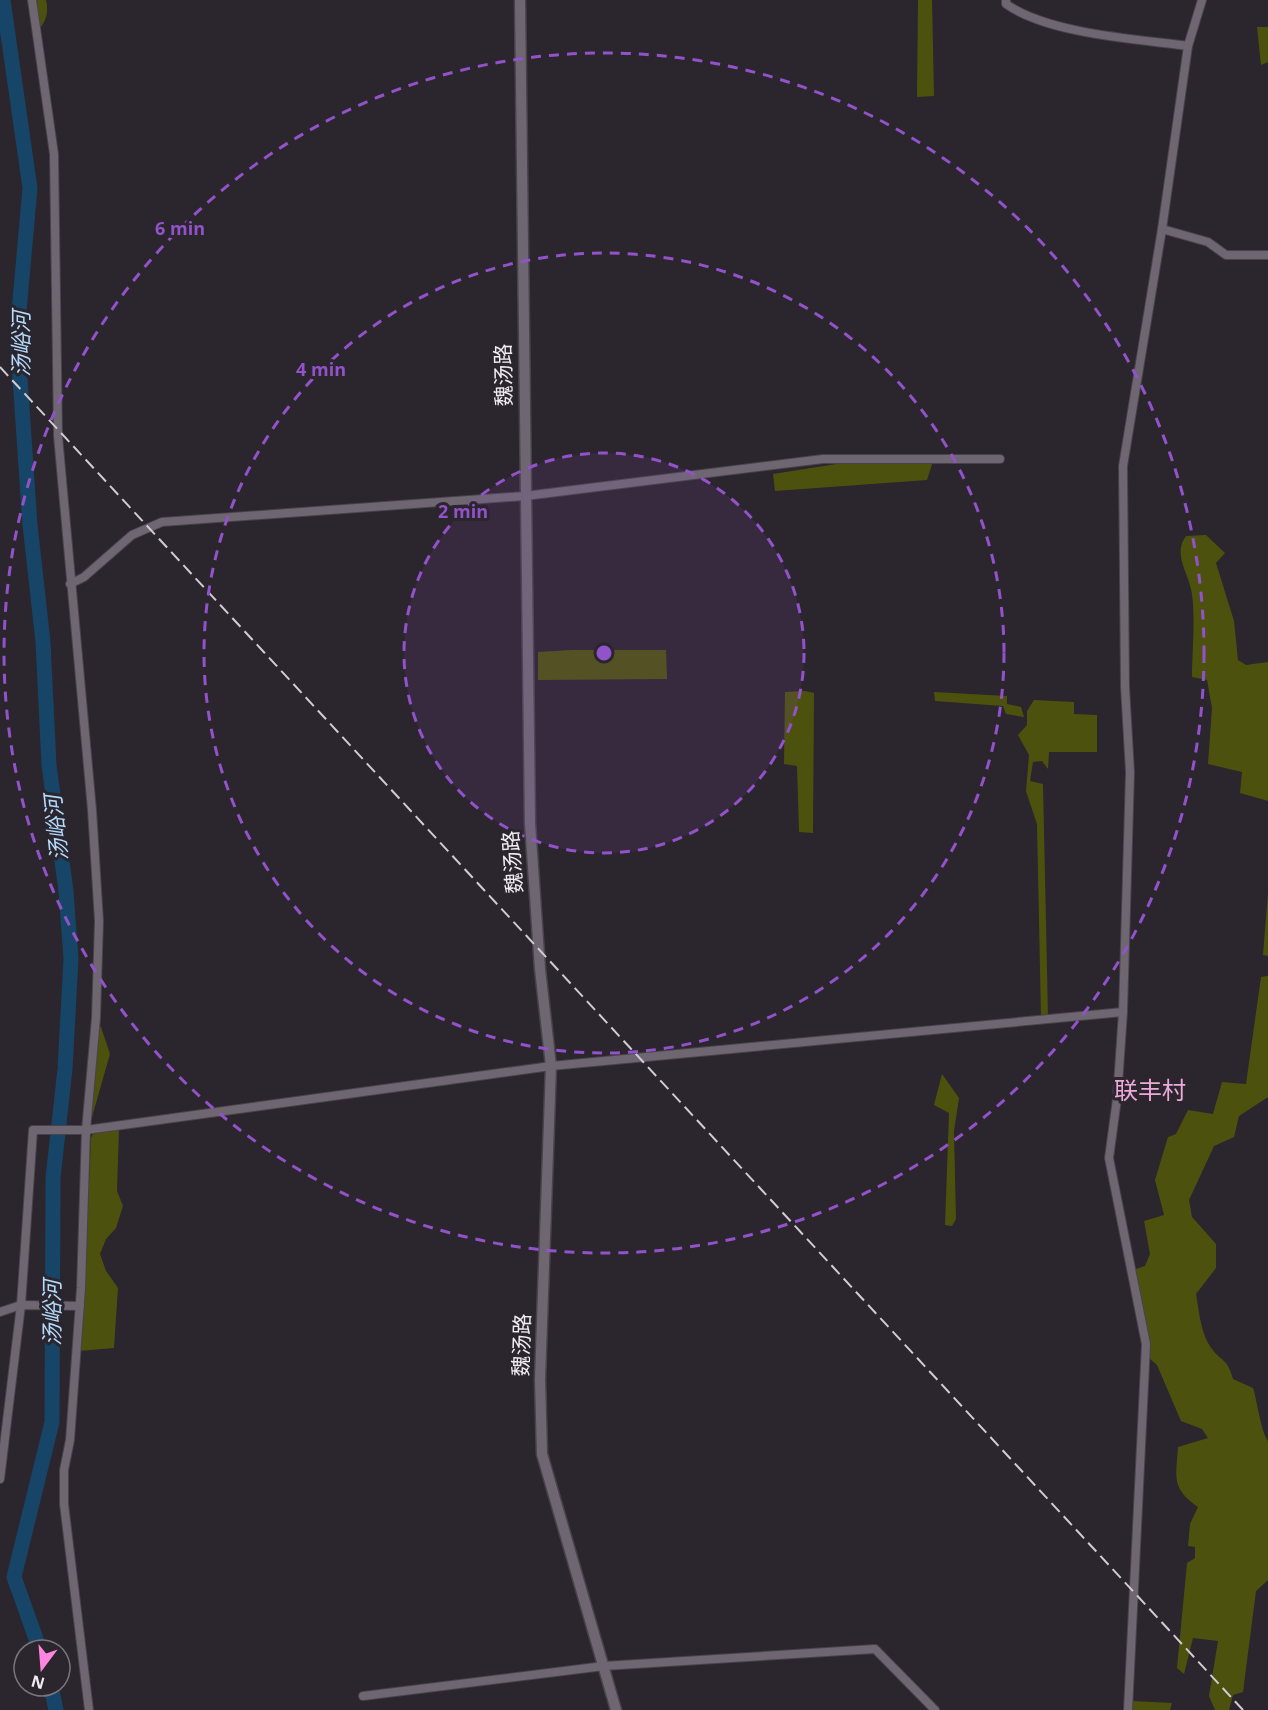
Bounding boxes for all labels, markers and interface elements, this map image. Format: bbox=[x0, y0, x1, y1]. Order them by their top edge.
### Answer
text: 6 min bbox=[155, 216, 205, 240]
water label: 汤峪河 bbox=[5, 307, 35, 377]
street label: 魏汤路 bbox=[488, 343, 518, 407]
text: 4 min bbox=[296, 357, 346, 381]
text: 2 min bbox=[438, 499, 488, 523]
centre of rings bbox=[594, 643, 614, 663]
water label: 汤峪河 bbox=[36, 790, 73, 862]
street label: 魏汤路 bbox=[496, 830, 528, 894]
district label: 联丰村 bbox=[1114, 1073, 1186, 1106]
water label: 汤峪河 bbox=[36, 1276, 66, 1346]
street label: 魏汤路 bbox=[506, 1313, 536, 1377]
north arrow bbox=[12, 1638, 72, 1698]
text: N bbox=[29, 1670, 47, 1695]

